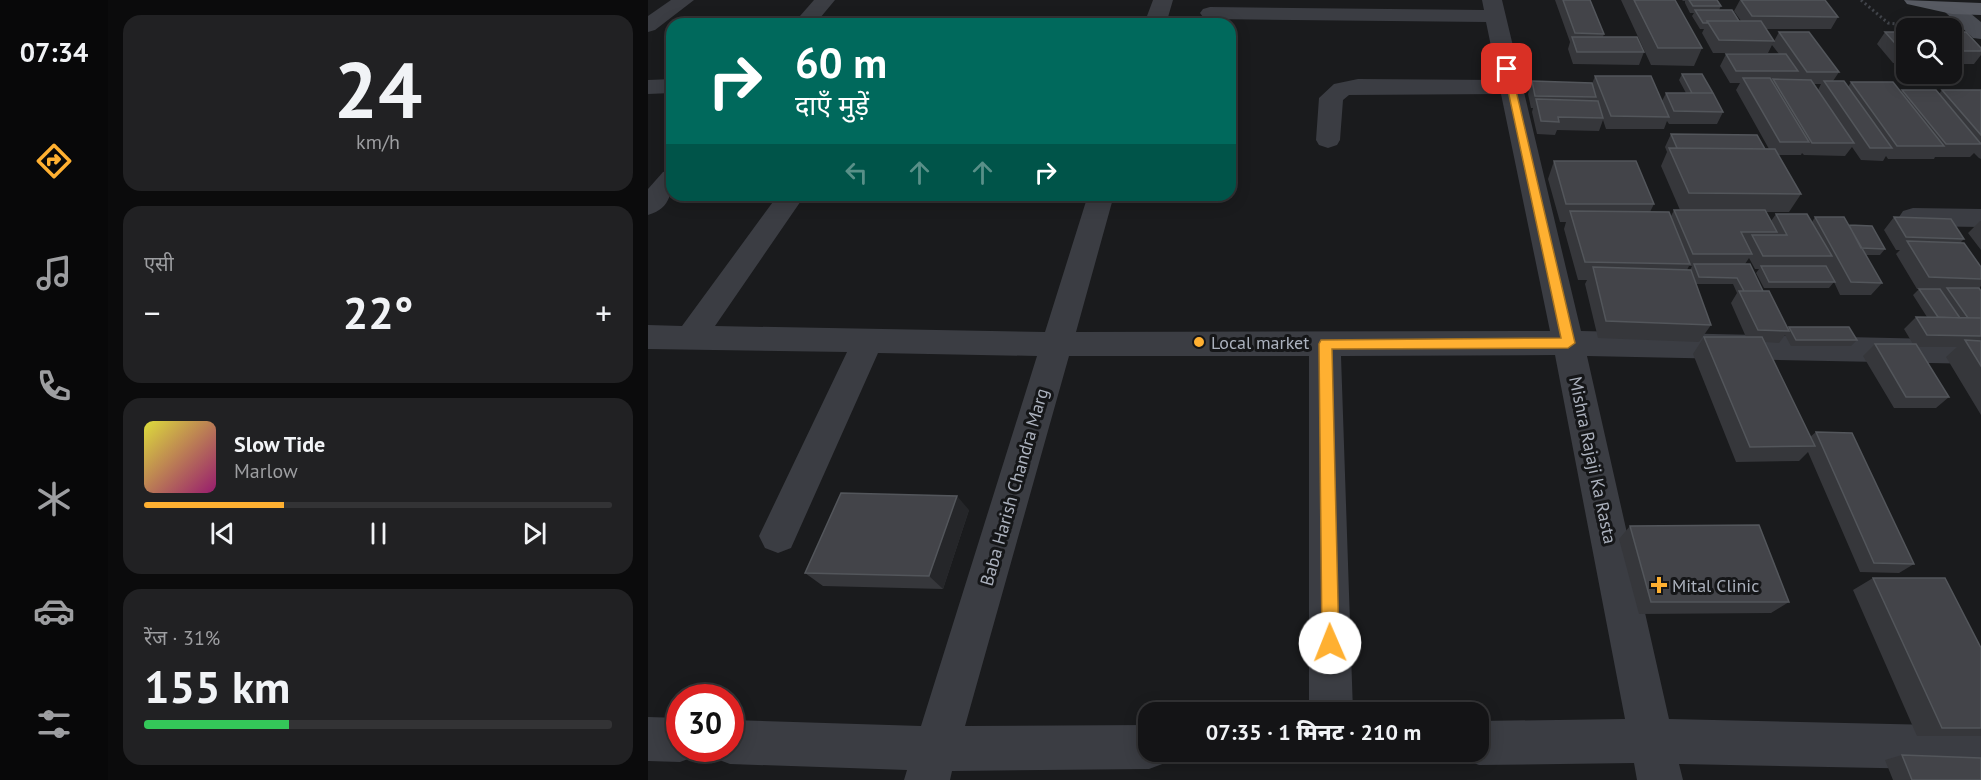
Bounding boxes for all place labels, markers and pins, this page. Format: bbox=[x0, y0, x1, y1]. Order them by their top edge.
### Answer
pin bbox=[1481, 43, 1532, 94]
place label: Local market bbox=[1211, 331, 1309, 354]
marker: Local market bbox=[1192, 335, 1206, 349]
place label: Mital Clinic bbox=[1672, 574, 1759, 597]
marker: Mital Clinic bbox=[1650, 576, 1668, 594]

